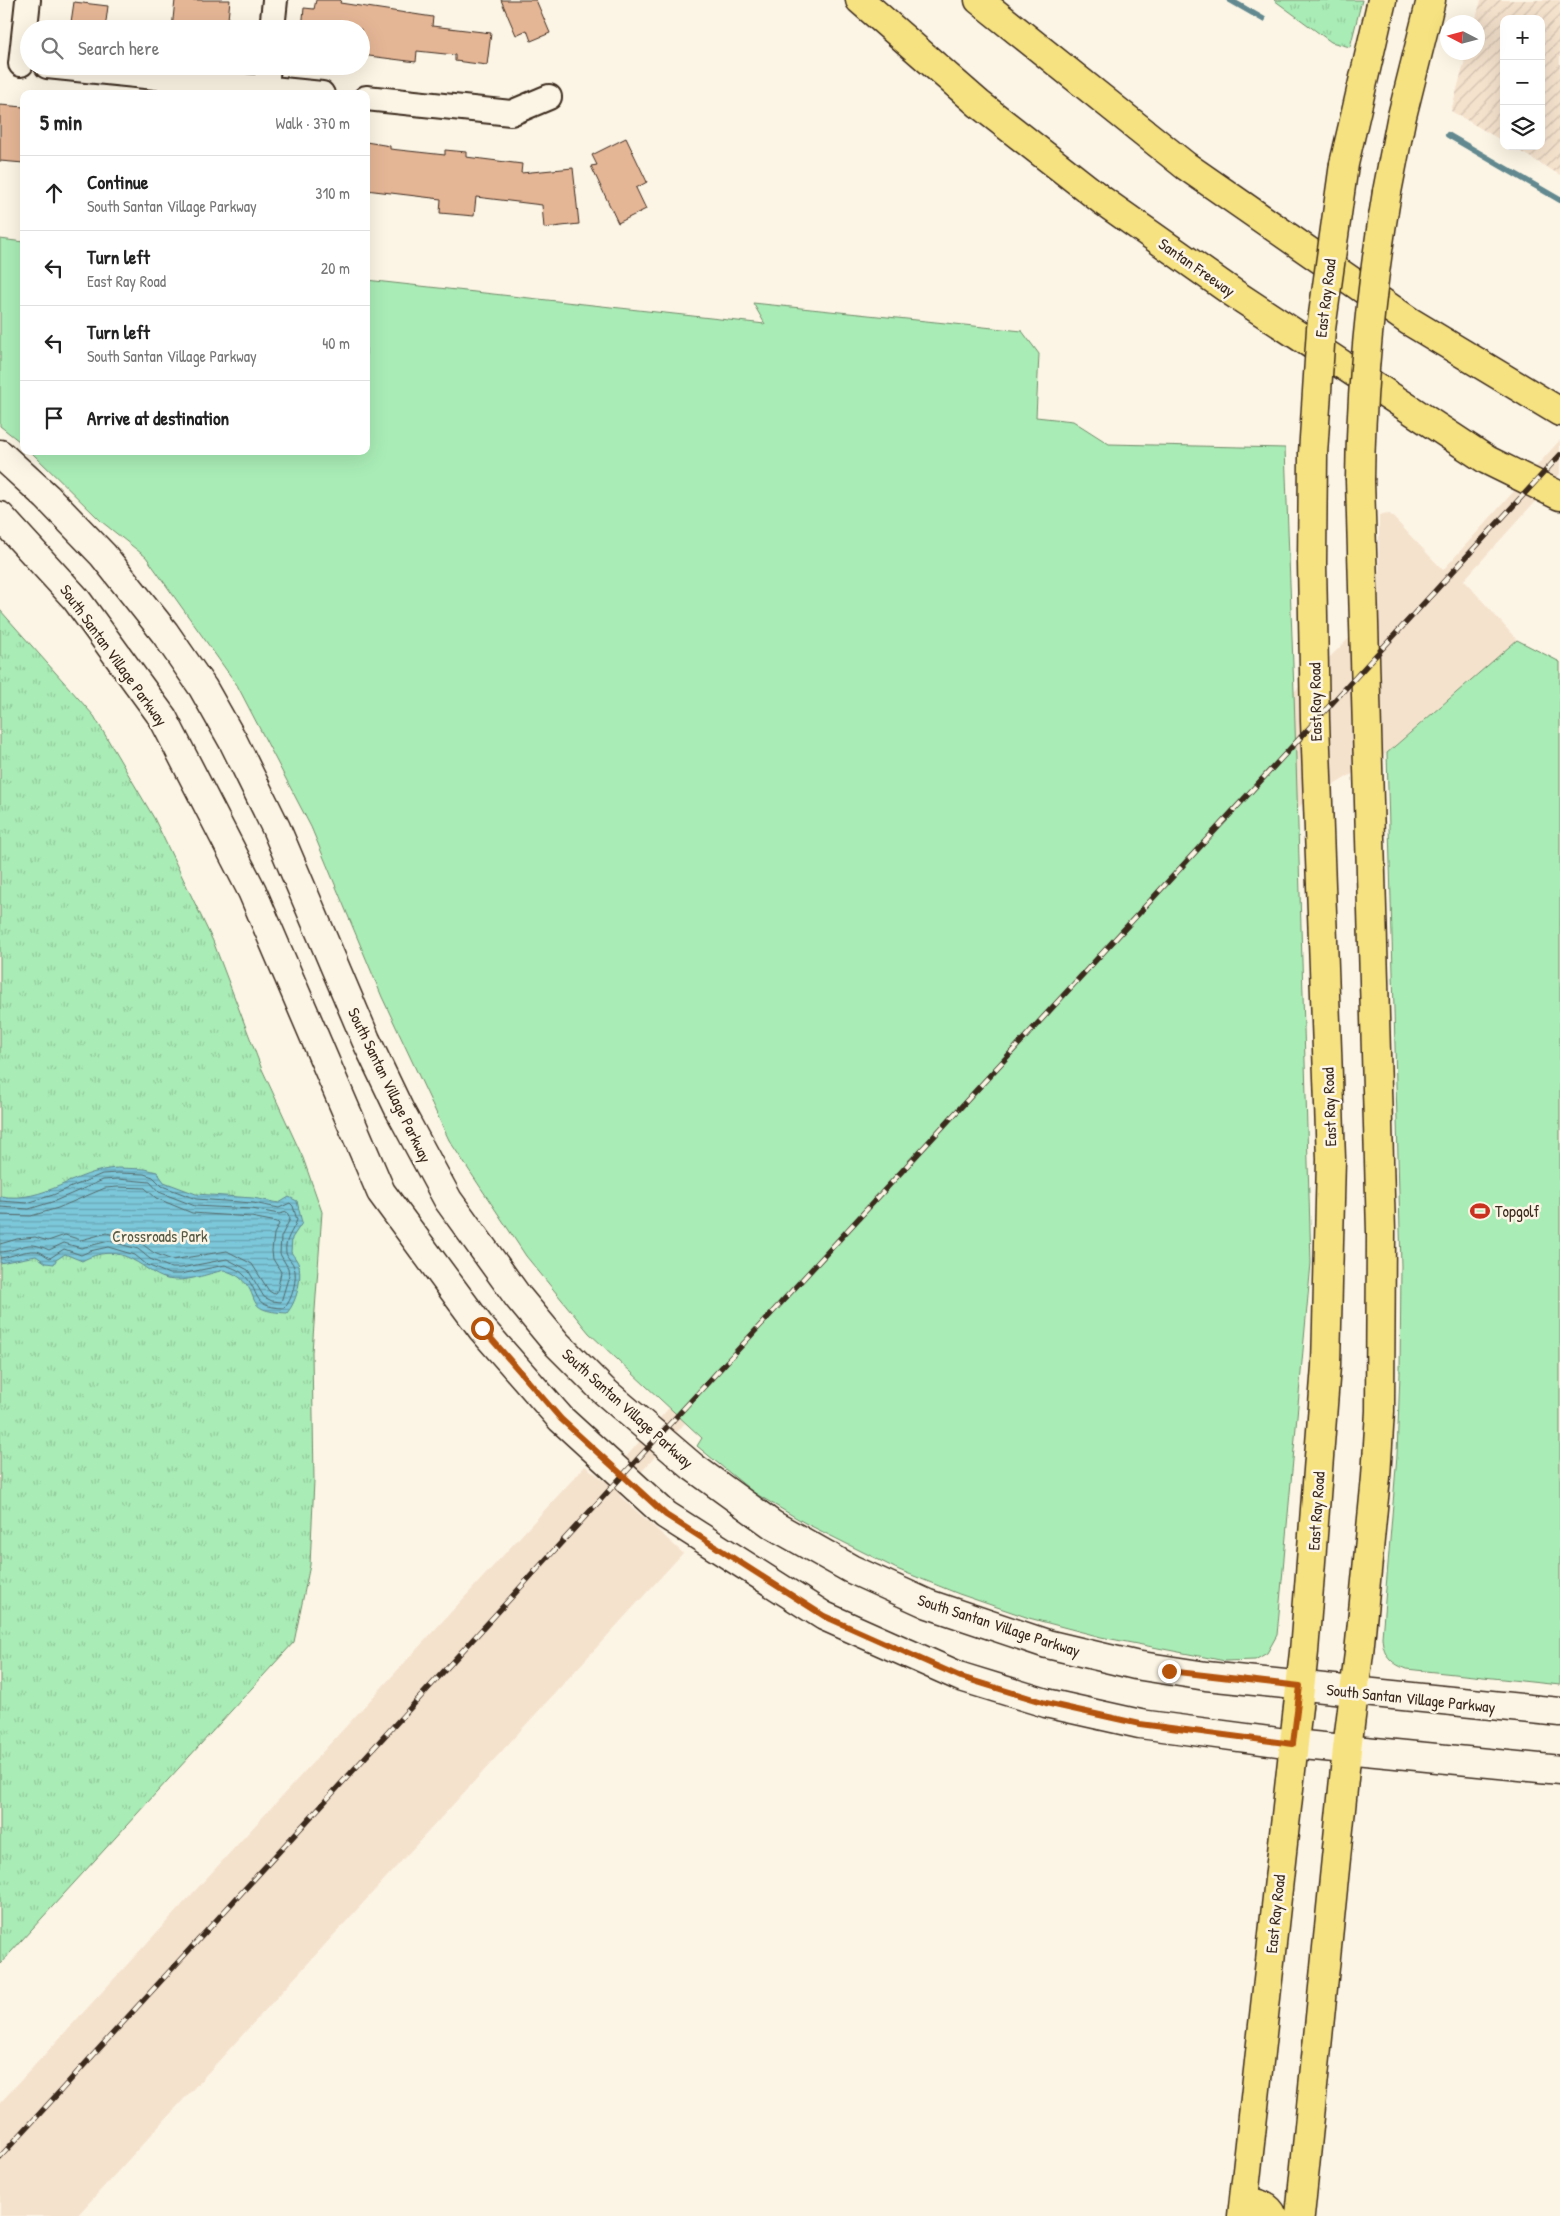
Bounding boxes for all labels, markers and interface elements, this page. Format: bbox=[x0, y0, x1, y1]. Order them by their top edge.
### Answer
north arrow bbox=[1440, 15, 1485, 60]
map controls bbox=[1500, 15, 1545, 150]
button: + bbox=[1500, 15, 1545, 60]
search box bbox=[20, 20, 370, 75]
icon: search bbox=[38, 34, 66, 62]
text: Search here bbox=[78, 35, 159, 61]
button: − bbox=[1500, 60, 1545, 105]
button: layers bbox=[1500, 105, 1545, 150]
text: 5 min bbox=[40, 108, 82, 137]
text: Walk · 370 m bbox=[276, 112, 350, 134]
text: Continue bbox=[87, 169, 148, 195]
icon: ahead bbox=[40, 179, 68, 207]
text: 310 m bbox=[315, 182, 350, 204]
text: South Santan Village Parkway bbox=[87, 195, 257, 217]
street label: Santan Freeway bbox=[1154, 232, 1240, 302]
text: Turn left bbox=[87, 244, 150, 270]
icon: left bbox=[40, 254, 68, 282]
text: 20 m bbox=[321, 257, 350, 279]
street label: East Ray Road bbox=[1309, 258, 1341, 338]
text: East Ray Road bbox=[87, 270, 166, 292]
text: Turn left bbox=[87, 319, 150, 345]
icon: left bbox=[40, 329, 68, 357]
text: 40 m bbox=[322, 332, 350, 354]
text: South Santan Village Parkway bbox=[87, 345, 257, 367]
icon: arrive bbox=[40, 404, 68, 432]
text: Arrive at destination bbox=[87, 405, 229, 431]
street label: South Santan Village Parkway bbox=[55, 580, 173, 730]
street label: East Ray Road bbox=[1303, 662, 1327, 742]
street label: South Santan Village Parkway bbox=[343, 1004, 437, 1166]
street label: East Ray Road bbox=[1317, 1067, 1341, 1147]
sports icon: Topgolf bbox=[1469, 1200, 1491, 1222]
place label: Topgolf bbox=[1495, 1200, 1540, 1222]
park label: Crossroads Park bbox=[112, 1225, 208, 1247]
route start bbox=[471, 1317, 494, 1340]
street label: South Santan Village Parkway bbox=[558, 1343, 699, 1473]
street label: East Ray Road bbox=[1302, 1471, 1330, 1551]
street label: South Santan Village Parkway bbox=[915, 1588, 1083, 1662]
route end bbox=[1158, 1660, 1181, 1683]
street label: South Santan Village Parkway bbox=[1325, 1678, 1497, 1718]
street label: East Ray Road bbox=[1260, 1874, 1290, 1954]

